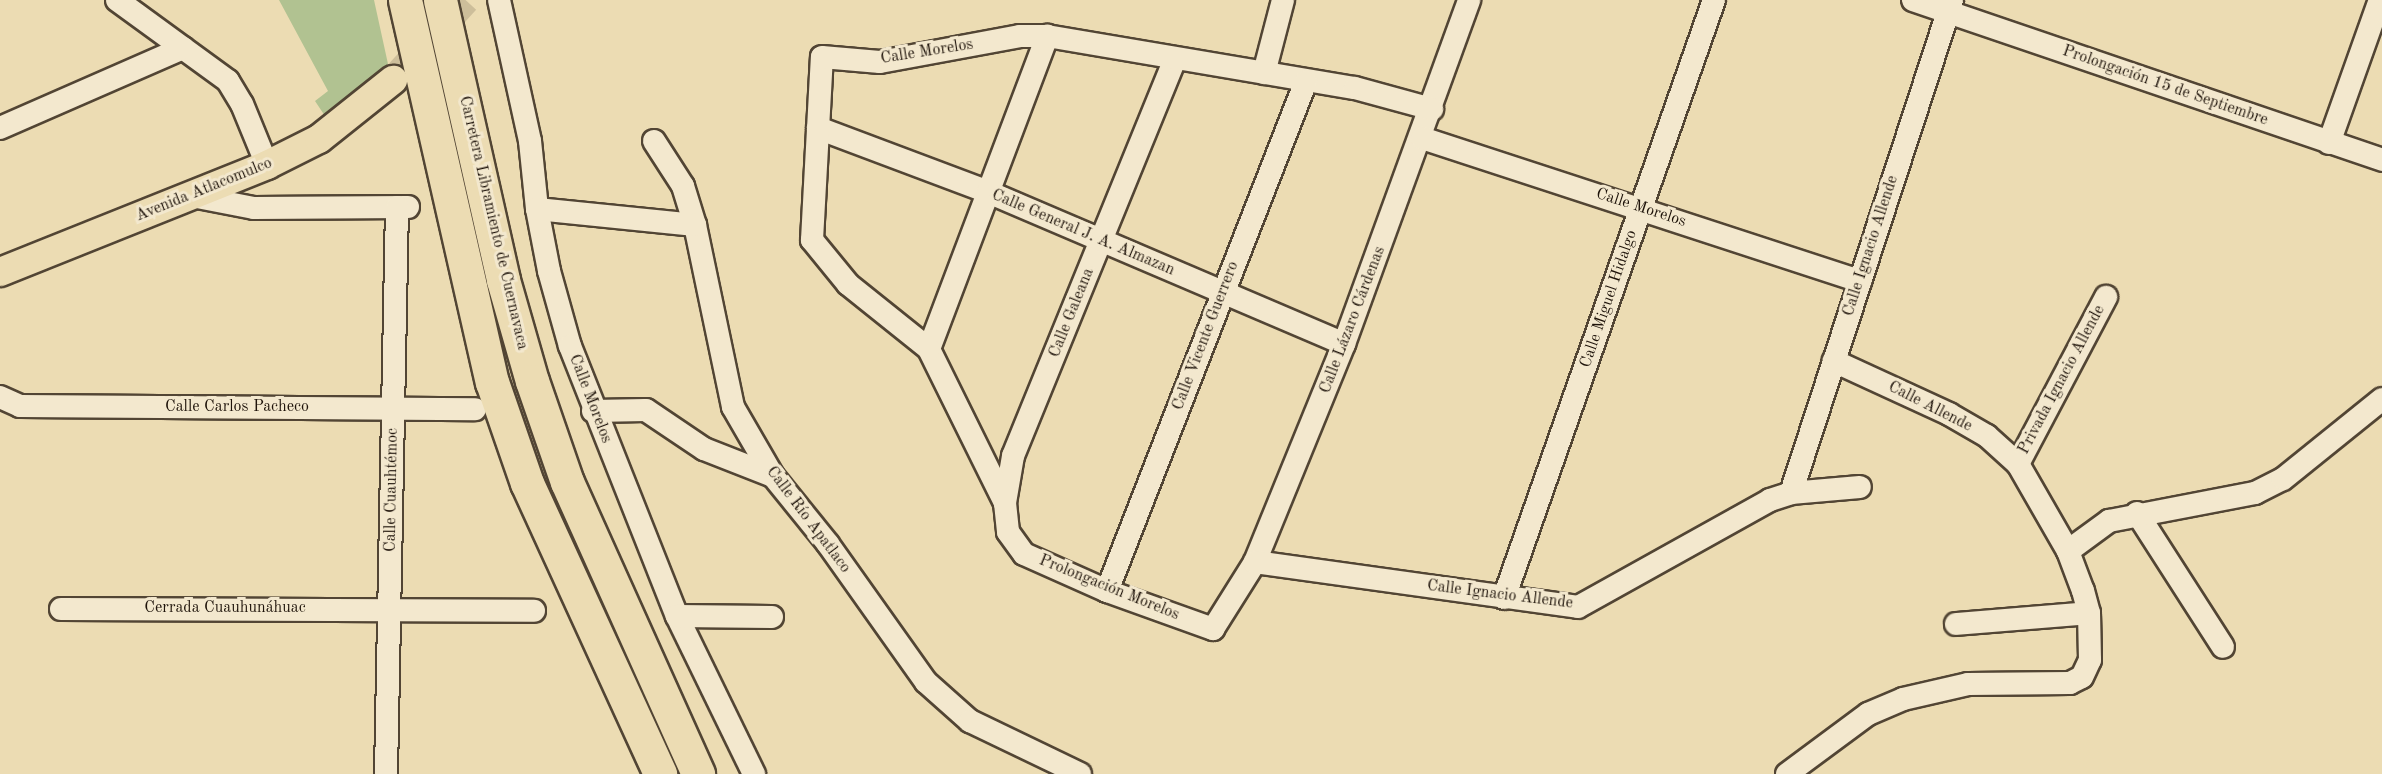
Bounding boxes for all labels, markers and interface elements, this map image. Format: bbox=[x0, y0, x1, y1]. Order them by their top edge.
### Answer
street label: Calle Morelos bbox=[879, 35, 975, 69]
street label: Prolongación 15 de Septiembre bbox=[2060, 42, 2270, 130]
street label: Carretera Libramiento de Cuernavaca bbox=[454, 94, 532, 352]
street label: Avenida Atlacomulco bbox=[133, 154, 275, 226]
street label: Calle Ignacio Allende bbox=[1839, 173, 1903, 319]
street label: Calle Morelos bbox=[1594, 184, 1688, 232]
street label: Calle General J. A. Almazan bbox=[989, 186, 1177, 280]
street label: Calle Miguel Hidalgo bbox=[1576, 228, 1642, 370]
street label: Calle Lázaro Cárdenas bbox=[1316, 244, 1390, 396]
street label: Calle Vicente Guerrero bbox=[1169, 259, 1243, 413]
street label: Calle Galeana bbox=[1045, 266, 1099, 360]
street label: Privada Ignacio Allende bbox=[2015, 302, 2109, 458]
street label: Calle Morelos bbox=[564, 352, 616, 446]
street label: Calle Allende bbox=[1885, 378, 1975, 436]
street label: Calle Carlos Pacheco bbox=[165, 397, 309, 417]
street label: Calle Cuauhtémoc bbox=[381, 428, 403, 552]
street label: Calle Río Apatlaco bbox=[762, 463, 854, 577]
street label: Prolongación Morelos bbox=[1036, 551, 1182, 625]
street label: Calle Ignacio Allende bbox=[1426, 577, 1574, 613]
street label: Cerrada Cuauhunáhuac bbox=[144, 598, 306, 618]

